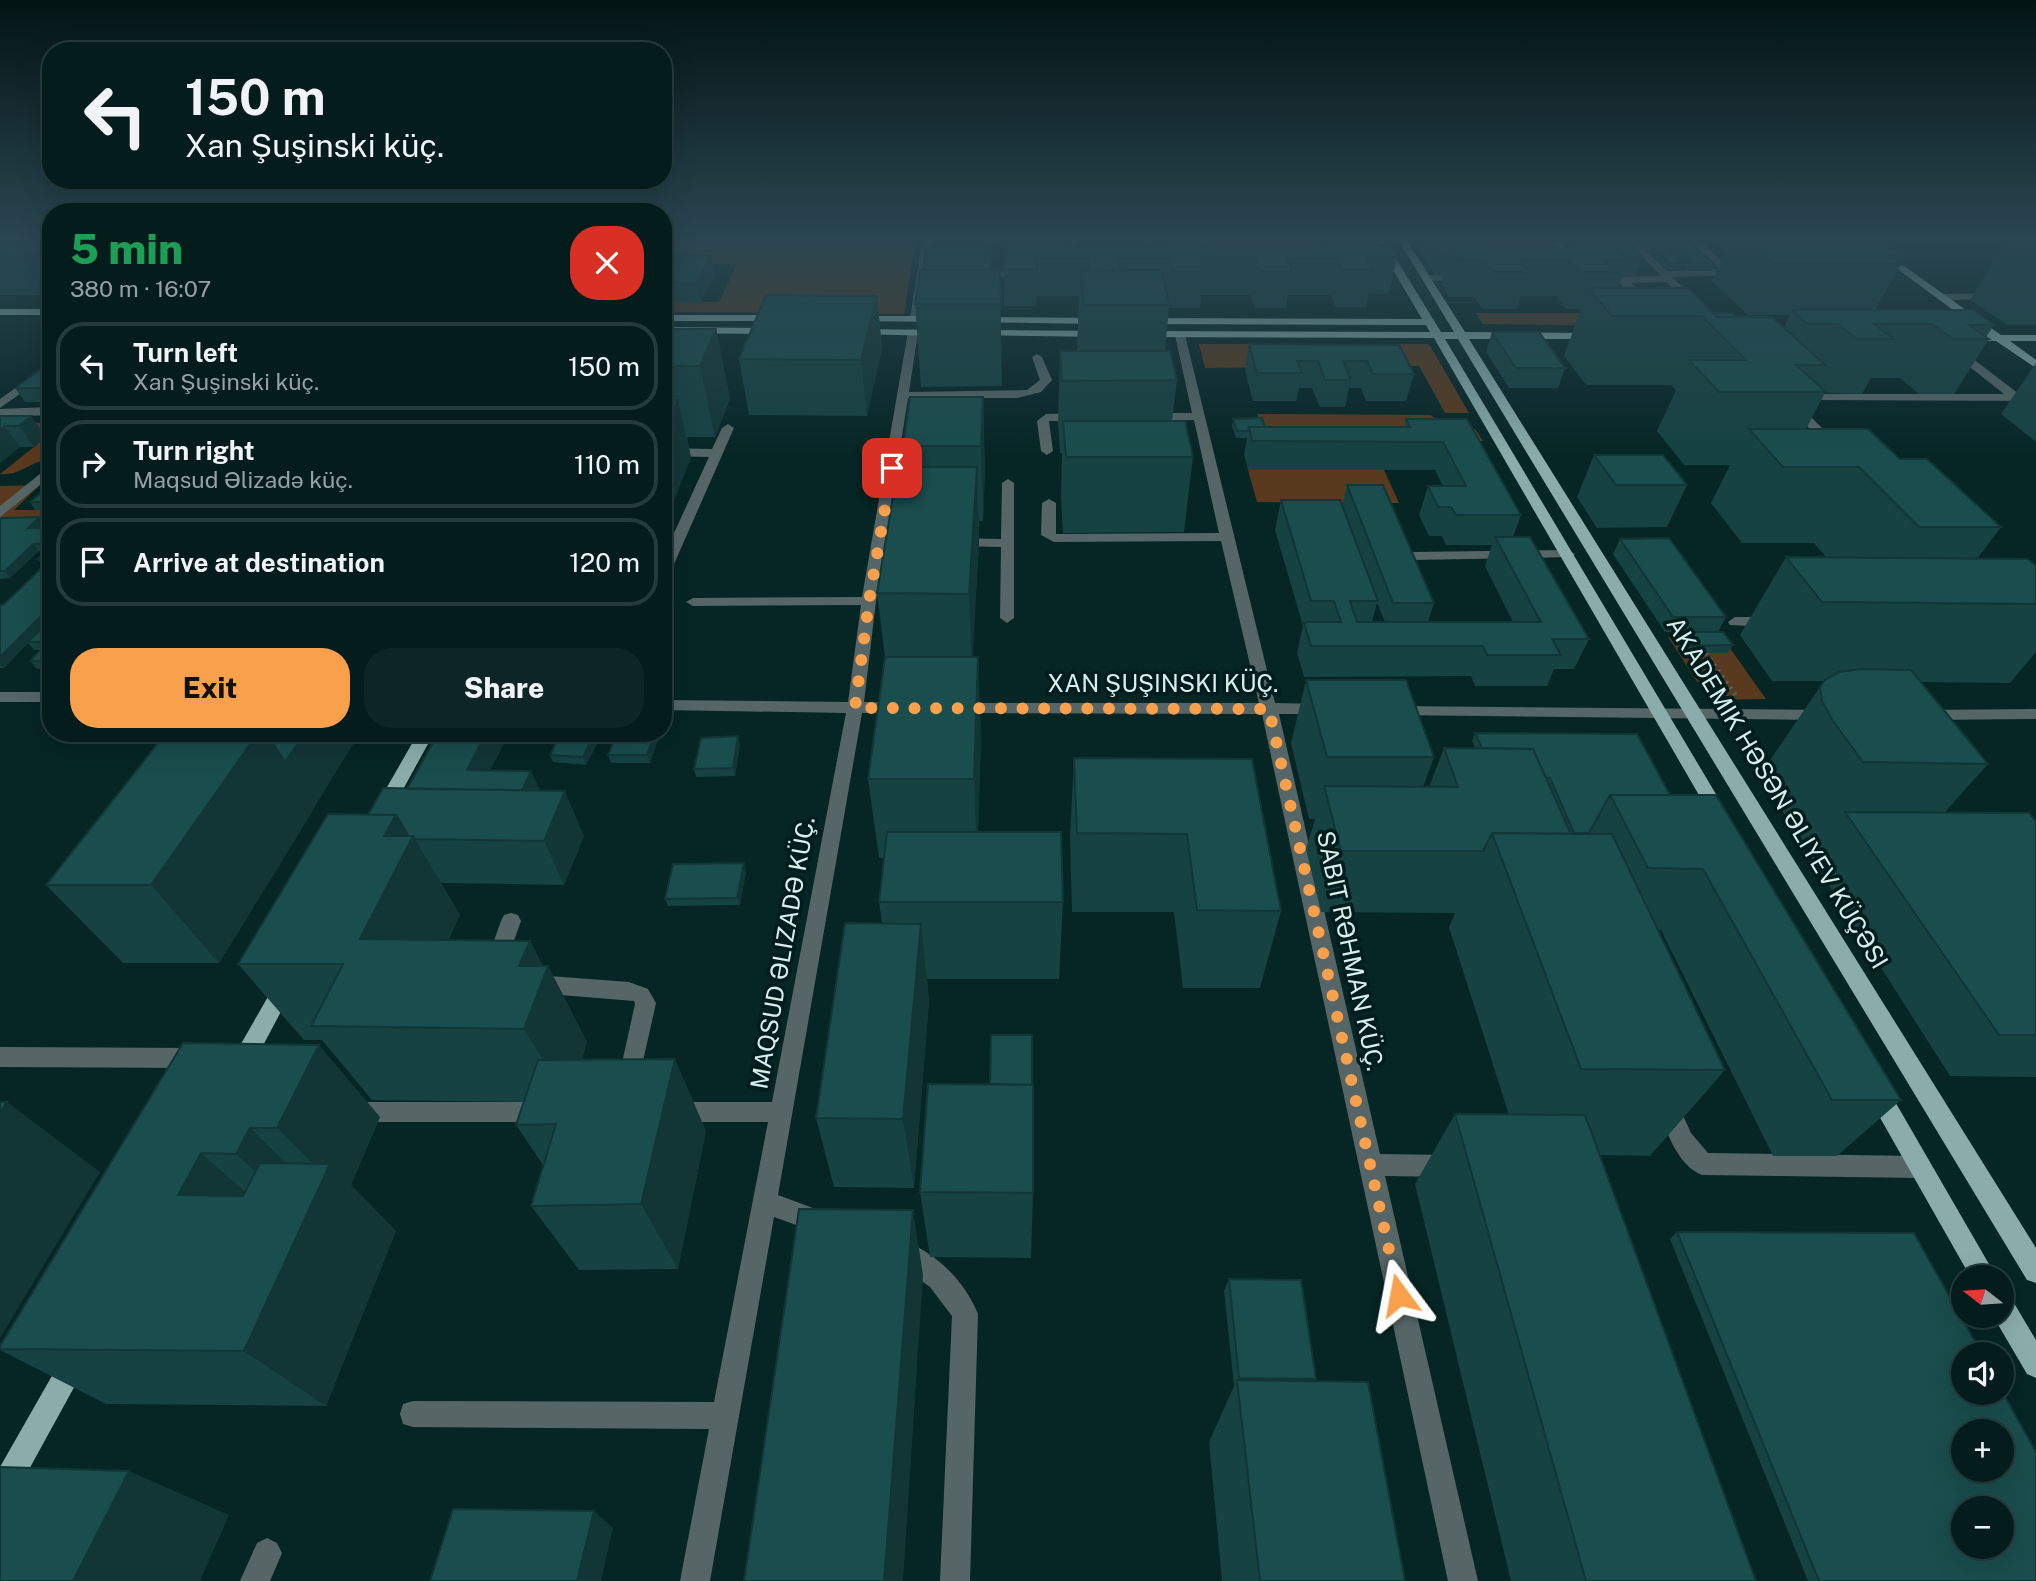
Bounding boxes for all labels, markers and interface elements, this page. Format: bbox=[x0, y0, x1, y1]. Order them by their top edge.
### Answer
text: 150 m bbox=[185, 68, 326, 126]
icon: left bbox=[70, 70, 161, 161]
text: Xan Şuşinski küç. bbox=[185, 127, 444, 164]
text: 5 min bbox=[70, 224, 183, 273]
button: close bbox=[570, 226, 644, 300]
text: 380 m · 16:07 bbox=[70, 275, 211, 302]
text: Turn left bbox=[133, 337, 238, 368]
icon: left bbox=[74, 347, 112, 385]
text: 150 m bbox=[568, 351, 640, 382]
text: Xan Şuşinski küç. bbox=[133, 368, 319, 395]
text: Turn right bbox=[133, 435, 255, 466]
pin bbox=[862, 438, 922, 498]
icon: right bbox=[74, 445, 112, 483]
text: 110 m bbox=[574, 449, 640, 480]
icon: arrive bbox=[873, 449, 911, 487]
text: Maqsud Əlizadə küç. bbox=[133, 466, 353, 493]
icon: arrive bbox=[74, 543, 112, 581]
text: Arrive at destination bbox=[133, 547, 385, 578]
text: 120 m bbox=[569, 547, 640, 578]
street label: AKADEMIK HƏSƏN ƏLIYEV KÜÇƏSI bbox=[1662, 611, 1895, 973]
button: Exit bbox=[70, 648, 350, 728]
button: Share bbox=[364, 648, 644, 728]
street label: XAN ŞUŞINSKI KÜÇ. bbox=[1048, 668, 1278, 697]
street label: MAQSUD ƏLIZADƏ KÜÇ. bbox=[743, 814, 820, 1091]
street label: SABIT RƏHMAN KÜÇ. bbox=[1312, 828, 1391, 1073]
position arrow bbox=[1362, 1258, 1436, 1332]
north arrow bbox=[1951, 1265, 2014, 1328]
map controls bbox=[1951, 1265, 2014, 1559]
button: sound bbox=[1951, 1342, 2014, 1405]
button: + bbox=[1951, 1419, 2014, 1482]
button: − bbox=[1951, 1496, 2014, 1559]

